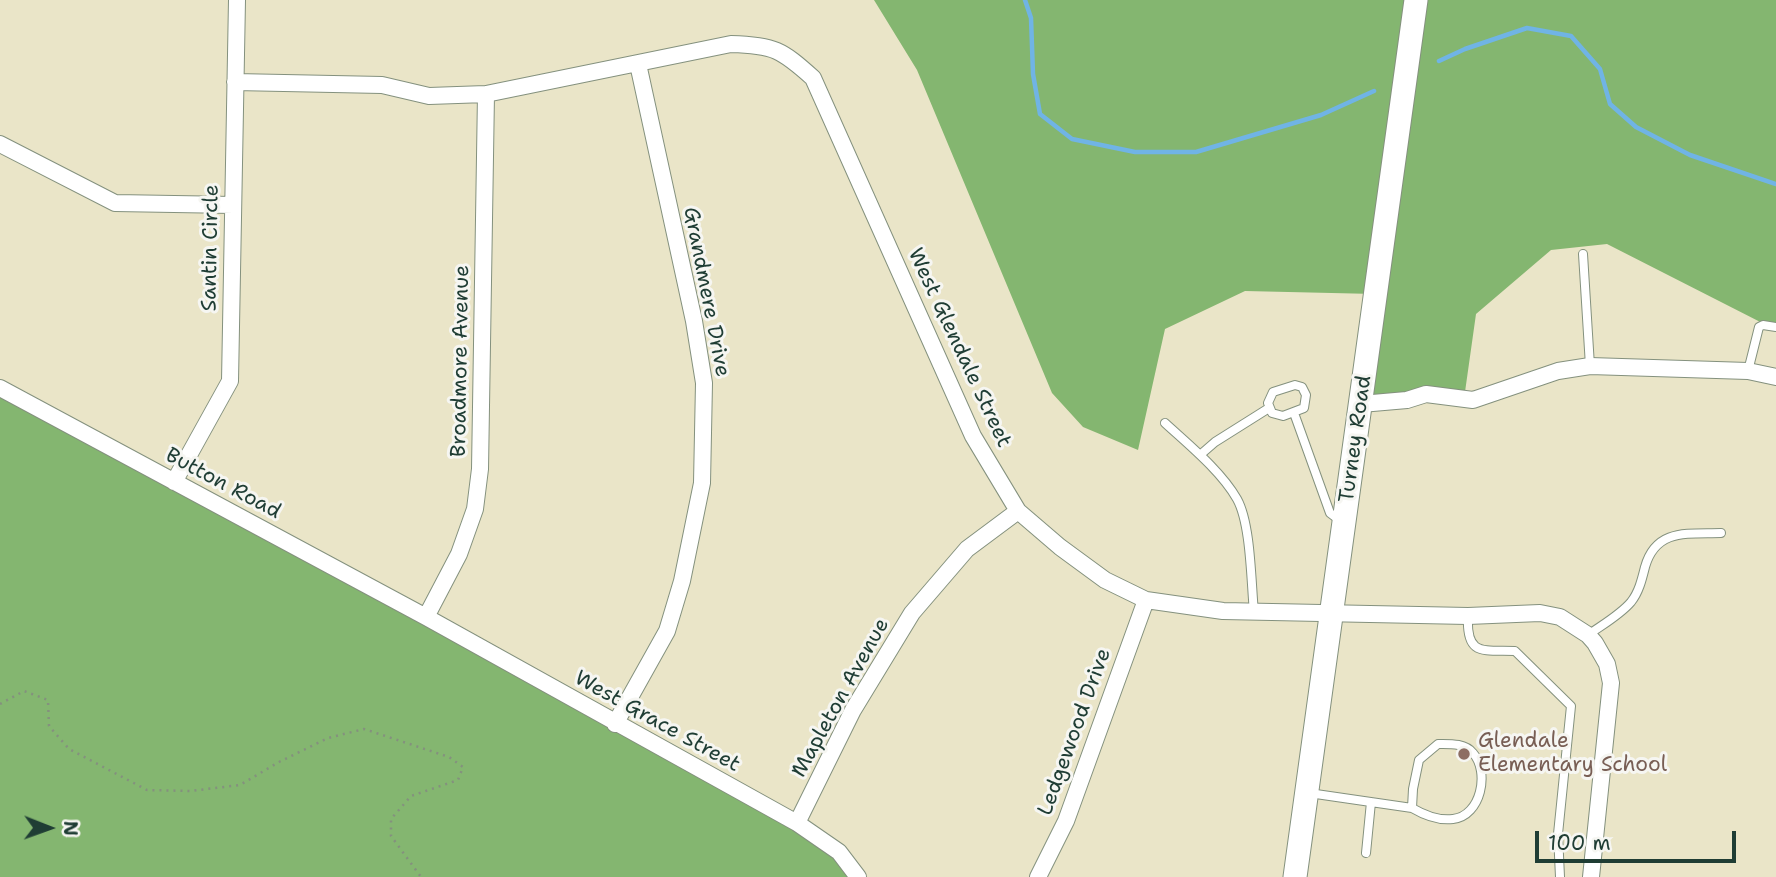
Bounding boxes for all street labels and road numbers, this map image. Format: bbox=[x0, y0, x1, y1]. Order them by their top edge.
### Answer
street label: Santin Circle bbox=[197, 184, 225, 312]
street label: Grandmere Drive bbox=[677, 205, 735, 379]
street label: West Glendale Street bbox=[902, 244, 1016, 452]
street label: Broadmore Avenue bbox=[447, 265, 475, 457]
street label: Turney Road bbox=[1335, 374, 1377, 504]
street label: Button Road bbox=[161, 443, 285, 525]
street label: Mapleton Avenue bbox=[787, 614, 895, 782]
street label: Ledgewood Drive bbox=[1033, 645, 1117, 819]
street label: West Grace Street bbox=[570, 666, 744, 778]

